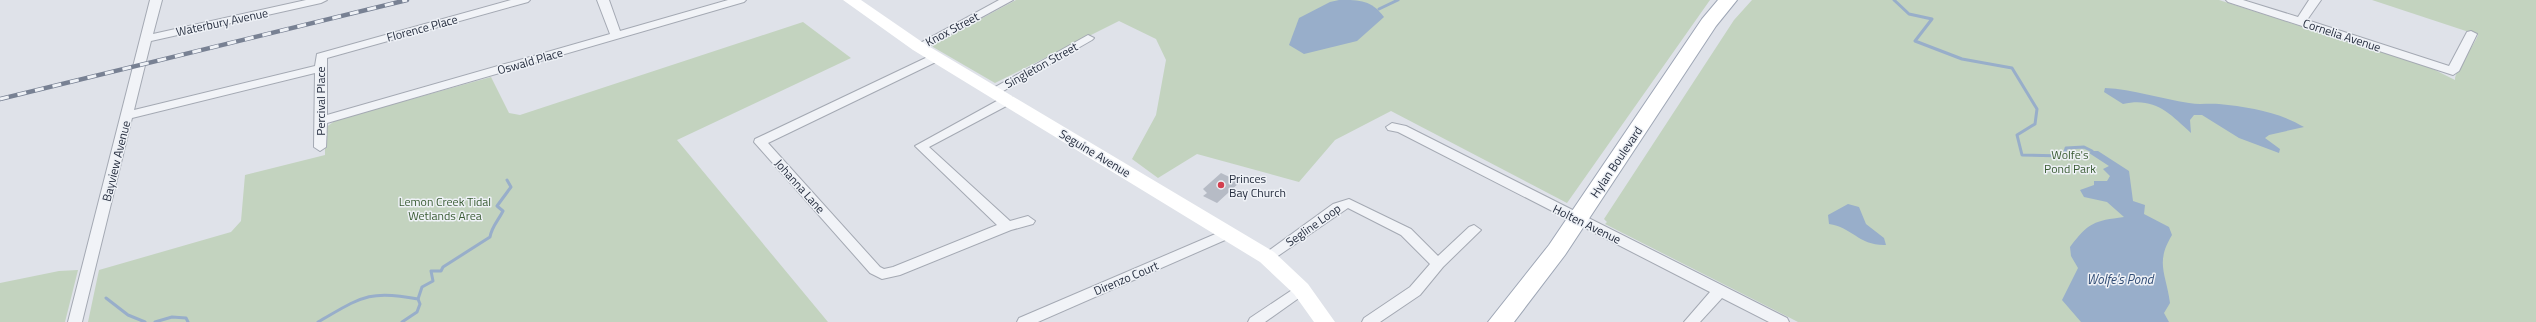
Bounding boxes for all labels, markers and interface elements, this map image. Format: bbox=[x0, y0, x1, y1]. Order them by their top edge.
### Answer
street label: Waterbury Avenue bbox=[174, 3, 270, 41]
street label: Knox Street bbox=[922, 7, 983, 51]
street label: Florence Place bbox=[384, 9, 460, 47]
street label: Cornelia Avenue bbox=[2301, 13, 2383, 57]
street label: Singleton Street bbox=[1001, 37, 1082, 93]
street label: Oswald Place bbox=[495, 43, 565, 79]
street label: Percival Place bbox=[311, 66, 330, 136]
street label: Bayview Avenue bbox=[97, 118, 135, 204]
street label: Hylan Boulevard bbox=[1585, 122, 1647, 202]
street label: Seguine Avenue bbox=[1056, 124, 1134, 182]
park label: Wolfe's Pond Park bbox=[2044, 145, 2096, 178]
street label: Johanna Lane bbox=[770, 154, 830, 218]
place label: Princes Bay Church bbox=[1229, 169, 1286, 202]
marker: Princes Bay Church bbox=[1216, 180, 1226, 190]
park label: Lemon Creek Tidal Wetlands Area bbox=[399, 192, 491, 225]
street label: Segline Loop bbox=[1281, 199, 1345, 251]
street label: Holten Avenue bbox=[1550, 199, 1624, 249]
street label: Direnzo Court bbox=[1091, 256, 1162, 300]
water label: Wolfe's Pond bbox=[2087, 269, 2155, 289]

